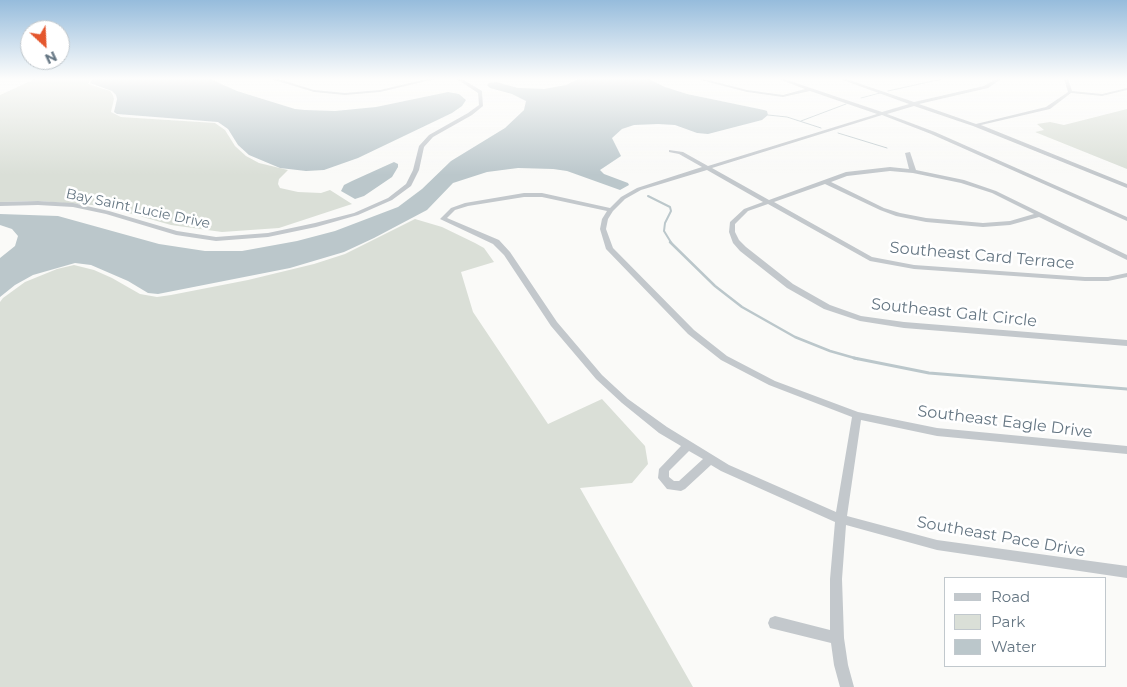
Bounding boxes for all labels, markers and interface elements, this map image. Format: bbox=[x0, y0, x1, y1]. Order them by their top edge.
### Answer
north arrow bbox=[20, 20, 70, 70]
text: N bbox=[42, 47, 60, 68]
street label: Bay Saint Lucie Drive bbox=[64, 185, 212, 233]
street label: Southeast Card Terrace bbox=[889, 238, 1075, 274]
street label: Southeast Galt Circle bbox=[870, 295, 1038, 331]
street label: Southeast Eagle Drive bbox=[916, 402, 1094, 442]
street label: Southeast Pace Drive bbox=[915, 513, 1087, 561]
legend bbox=[944, 577, 1107, 667]
text: Road bbox=[991, 587, 1030, 606]
text: Park bbox=[991, 612, 1025, 631]
text: Water bbox=[991, 637, 1037, 656]

